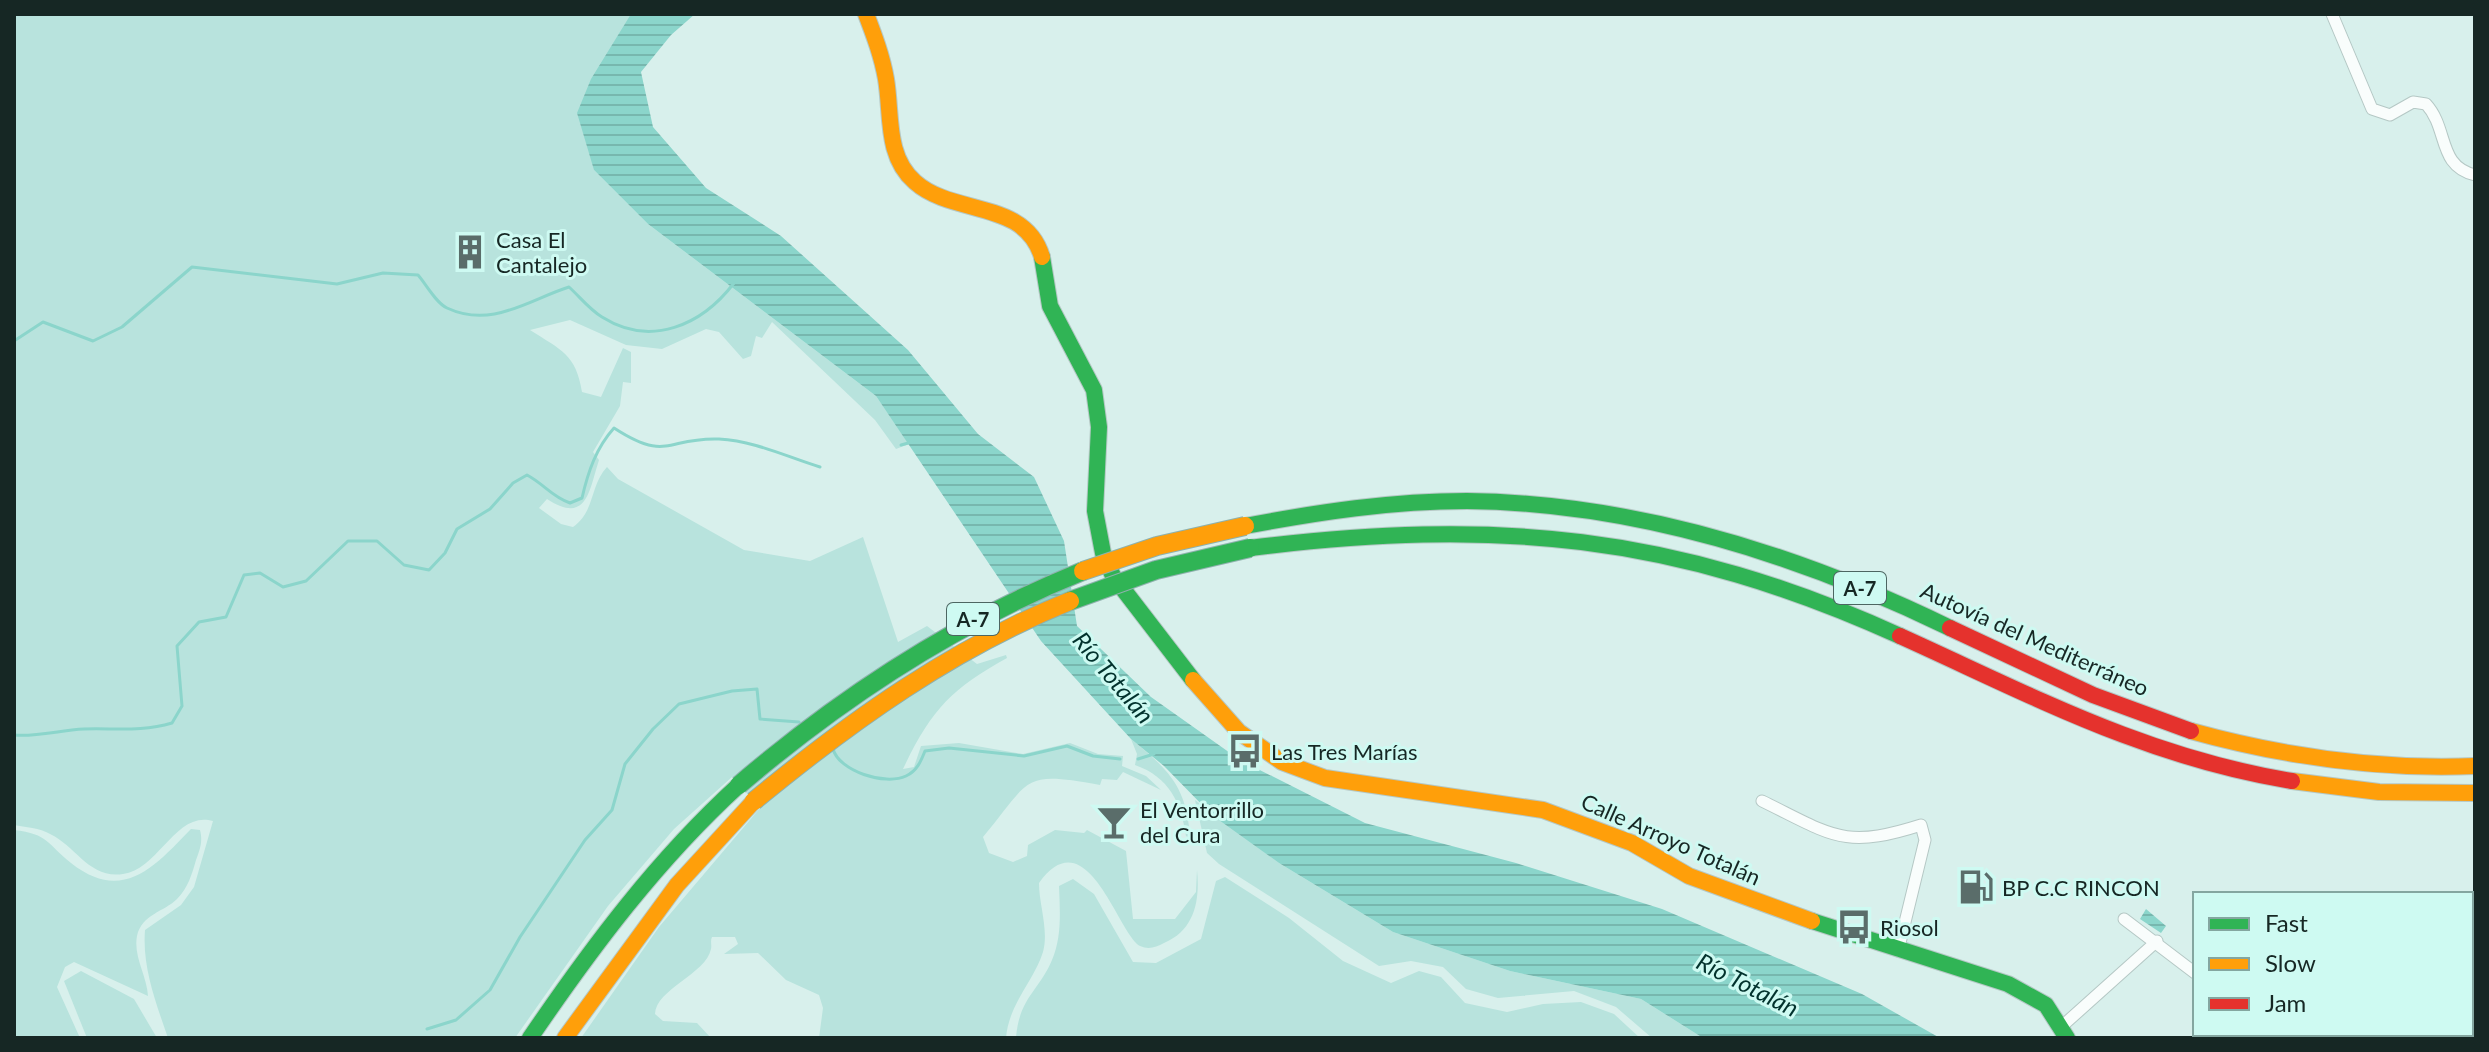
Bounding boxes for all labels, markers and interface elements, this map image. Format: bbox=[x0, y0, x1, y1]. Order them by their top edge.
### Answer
place label: Casa El Cantalejo bbox=[496, 226, 587, 278]
building icon: Casa El Cantalejo bbox=[451, 233, 489, 271]
road number: A-7 bbox=[1834, 572, 1886, 604]
street label: Autovía del Mediterráneo bbox=[1917, 576, 2153, 702]
road number: A-7 bbox=[947, 603, 999, 635]
water label: Río Totalán bbox=[1067, 625, 1161, 729]
bus stop icon: Las Tres Marías bbox=[1226, 732, 1264, 770]
place label: Las Tres Marías bbox=[1271, 738, 1417, 765]
street label: Calle Arroyo Totalán bbox=[1577, 787, 1765, 891]
place label: El Ventorrillo del Cura bbox=[1140, 796, 1264, 848]
bar icon: El Ventorrillo del Cura bbox=[1095, 803, 1133, 841]
fuel station icon: BP C.C RINCON bbox=[1957, 868, 1995, 906]
place label: BP C.C RINCON bbox=[2002, 874, 2160, 901]
legend bbox=[2193, 892, 2473, 1036]
bus stop icon: Riosol bbox=[1835, 908, 1873, 946]
text: Fast bbox=[2265, 908, 2308, 937]
place label: Riosol bbox=[1880, 914, 1939, 941]
water label: Río Totalán bbox=[1692, 946, 1804, 1022]
text: Slow bbox=[2265, 948, 2316, 977]
text: Jam bbox=[2265, 988, 2306, 1017]

